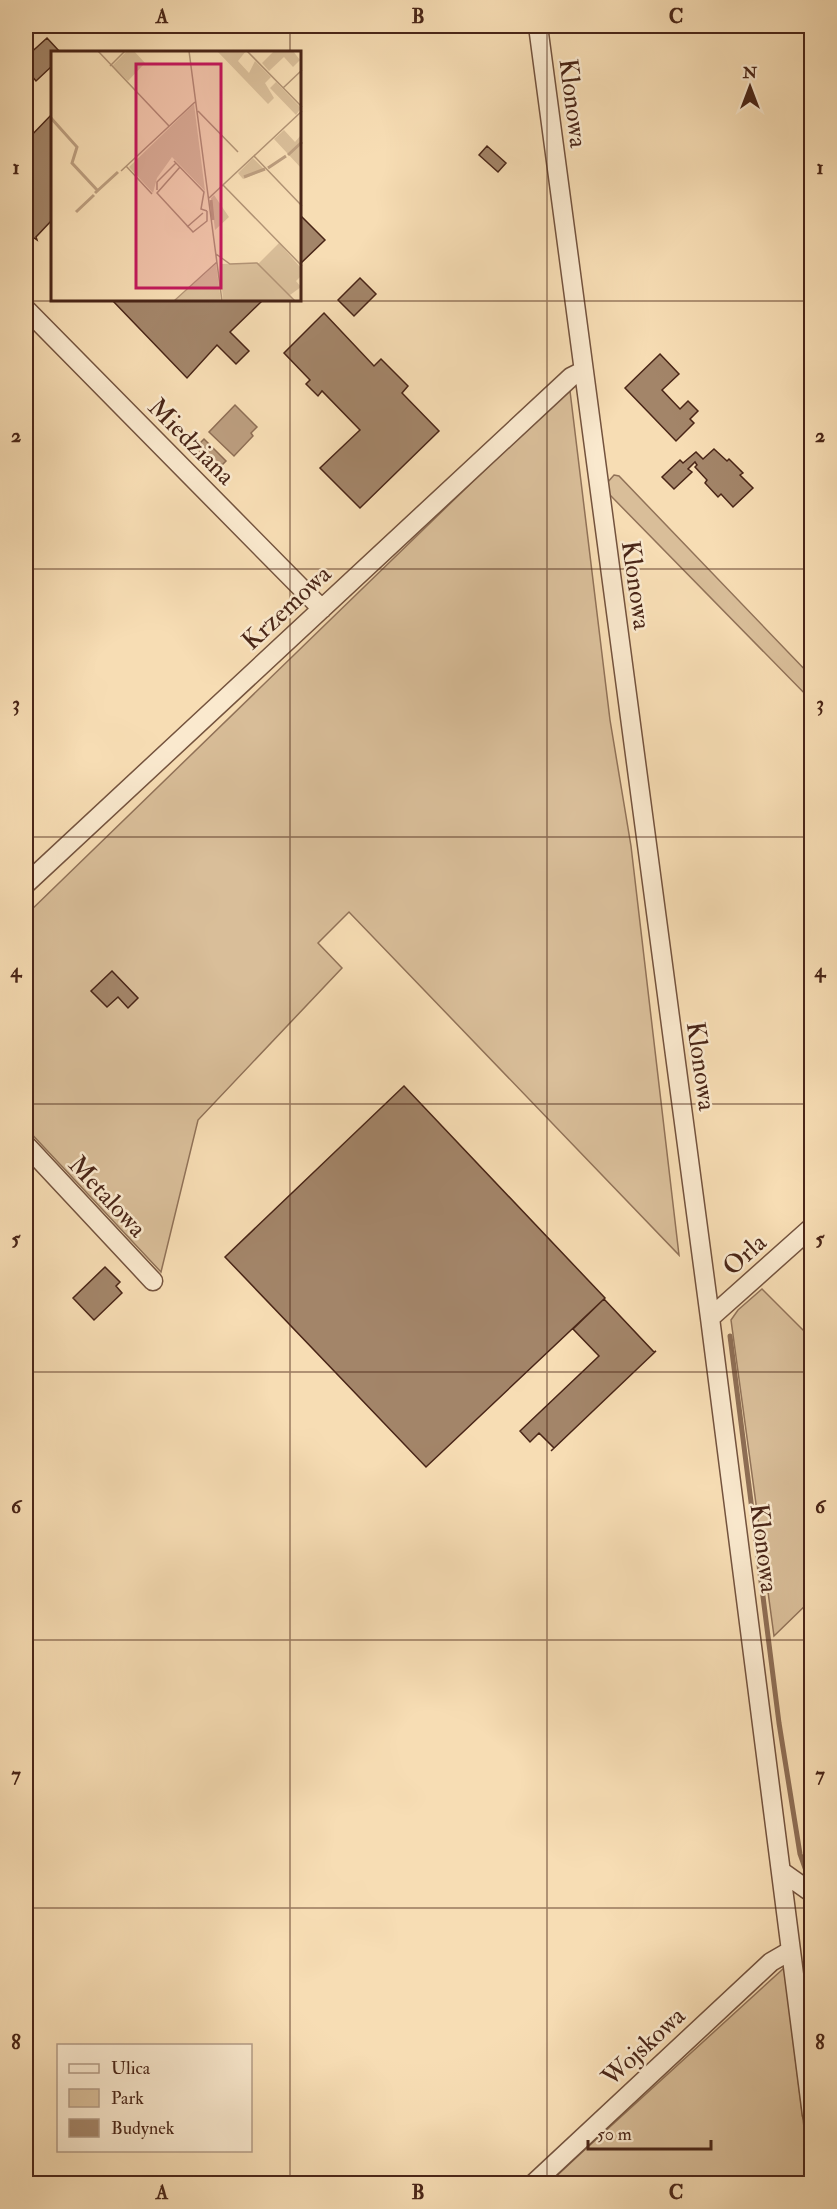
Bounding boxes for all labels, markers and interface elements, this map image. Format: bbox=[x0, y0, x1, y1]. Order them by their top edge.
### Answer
text: A bbox=[155, 4, 169, 29]
text: B bbox=[411, 4, 425, 29]
text: C bbox=[669, 4, 683, 29]
inset map bbox=[51, 51, 302, 302]
street label: Klonowa bbox=[552, 57, 594, 150]
north arrow bbox=[720, 57, 780, 117]
text: N bbox=[742, 63, 758, 83]
text: 1 bbox=[12, 155, 20, 180]
text: 1 bbox=[816, 155, 824, 180]
street label: Miedziana bbox=[141, 392, 242, 492]
text: 2 bbox=[11, 423, 21, 448]
text: 2 bbox=[815, 423, 825, 448]
street label: Klonowa bbox=[614, 539, 658, 632]
street label: Krzemowa bbox=[235, 558, 338, 657]
text: 3 bbox=[12, 691, 20, 716]
text: 3 bbox=[816, 691, 824, 716]
text: 4 bbox=[10, 958, 23, 983]
text: 4 bbox=[814, 958, 827, 983]
street label: Klonowa bbox=[679, 1020, 723, 1113]
street label: Metalowa bbox=[61, 1149, 153, 1244]
text: 5 bbox=[12, 1226, 22, 1251]
text: 5 bbox=[816, 1226, 826, 1251]
street label: Orla bbox=[716, 1227, 773, 1283]
text: 6 bbox=[11, 1494, 23, 1519]
text: 6 bbox=[815, 1494, 827, 1519]
street label: Klonowa bbox=[743, 1502, 785, 1595]
text: 7 bbox=[11, 1762, 21, 1787]
text: 7 bbox=[815, 1762, 825, 1787]
street label: Wojskowa bbox=[595, 2000, 692, 2094]
text: 8 bbox=[11, 2030, 21, 2055]
text: 8 bbox=[815, 2030, 825, 2055]
legend bbox=[57, 2044, 252, 2152]
text: Ulica bbox=[111, 2057, 151, 2080]
text: Park bbox=[111, 2087, 144, 2110]
scale bar bbox=[588, 2113, 711, 2151]
text: Budynek bbox=[111, 2117, 175, 2140]
text: 50 m bbox=[597, 2123, 632, 2146]
text: A bbox=[155, 2180, 169, 2205]
text: B bbox=[411, 2180, 425, 2205]
text: C bbox=[669, 2180, 683, 2205]

